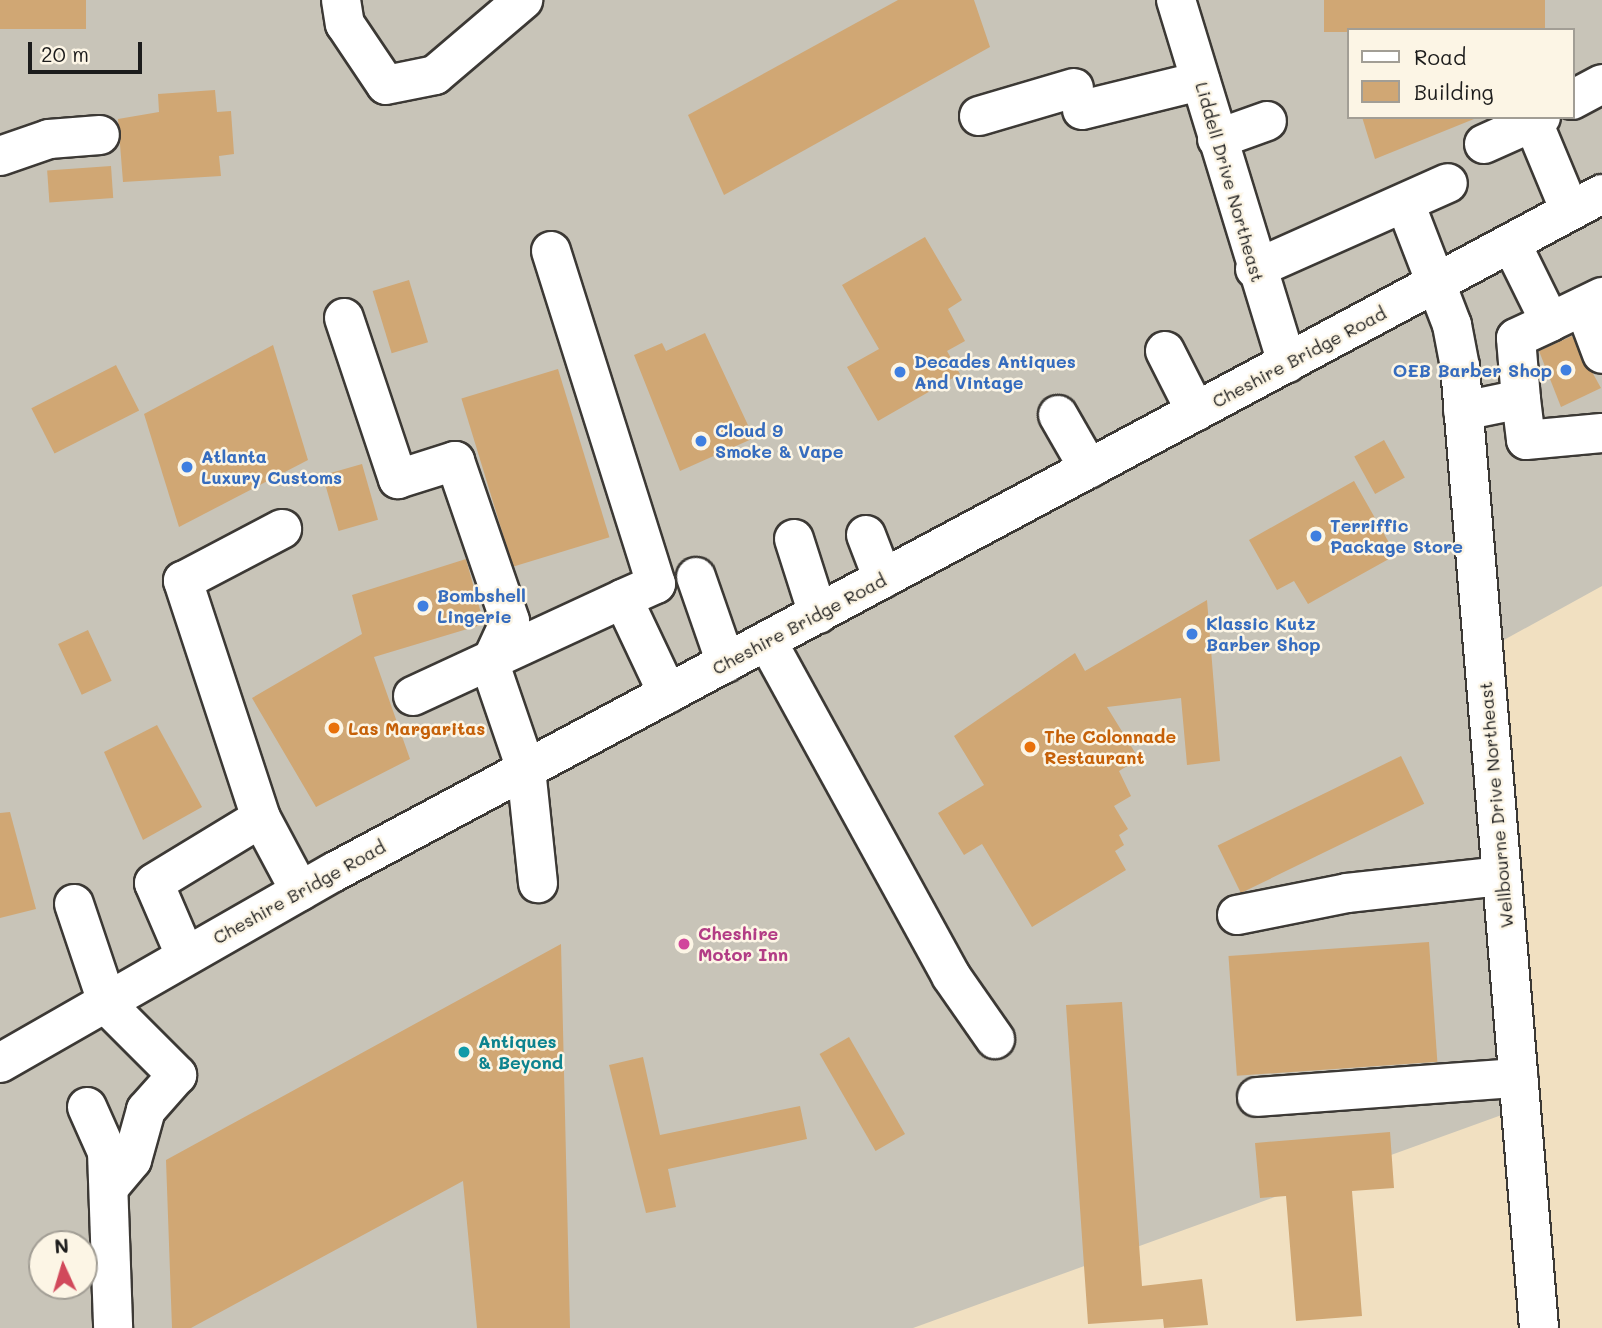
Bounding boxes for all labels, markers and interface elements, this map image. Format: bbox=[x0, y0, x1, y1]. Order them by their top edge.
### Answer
scale bar bbox=[32, 28, 145, 72]
legend bbox=[1346, 28, 1574, 119]
text: 20 m bbox=[41, 40, 89, 67]
text: Road bbox=[1414, 43, 1466, 70]
text: Building bbox=[1414, 78, 1494, 105]
street label: Liddell Drive Northeast bbox=[1191, 79, 1269, 285]
street label: Cheshire Bridge Road bbox=[1208, 302, 1390, 412]
place label: Decades Antiques And Vintage bbox=[914, 351, 1076, 394]
place label: OEB Barber Shop bbox=[1393, 359, 1552, 381]
marker: OEB Barber Shop bbox=[1558, 362, 1574, 378]
marker: Decades Antiques And Vintage bbox=[892, 364, 908, 380]
place label: Cloud 9 Smoke & Vape bbox=[715, 420, 843, 462]
marker: Cloud 9 Smoke & Vape bbox=[693, 433, 709, 449]
place label: Atlanta Luxury Customs bbox=[201, 446, 342, 489]
marker: Atlanta Luxury Customs bbox=[179, 459, 195, 475]
place label: Terriffic Package Store bbox=[1330, 515, 1463, 558]
marker: Terriffic Package Store bbox=[1308, 528, 1324, 544]
street label: Cheshire Bridge Road bbox=[708, 569, 890, 679]
place label: Bombshell Lingerie bbox=[437, 585, 526, 628]
marker: Bombshell Lingerie bbox=[415, 598, 431, 614]
place label: Klassic Kutz Barber Shop bbox=[1206, 613, 1321, 656]
marker: Klassic Kutz Barber Shop bbox=[1184, 626, 1200, 642]
street label: Wellbourne Drive Northeast bbox=[1474, 681, 1518, 929]
place label: Las Margaritas bbox=[348, 717, 485, 739]
marker: Las Margaritas bbox=[326, 720, 342, 736]
place label: The Colonnade Restaurant bbox=[1044, 726, 1176, 768]
marker: The Colonnade Restaurant bbox=[1022, 739, 1038, 755]
street label: Cheshire Bridge Road bbox=[209, 836, 389, 948]
place label: Cheshire Motor Inn bbox=[698, 923, 788, 965]
marker: Cheshire Motor Inn bbox=[676, 936, 692, 952]
place label: Antiques & Beyond bbox=[478, 1031, 563, 1074]
marker: Antiques & Beyond bbox=[456, 1044, 472, 1060]
north arrow bbox=[28, 1230, 98, 1300]
text: N bbox=[54, 1233, 70, 1259]

